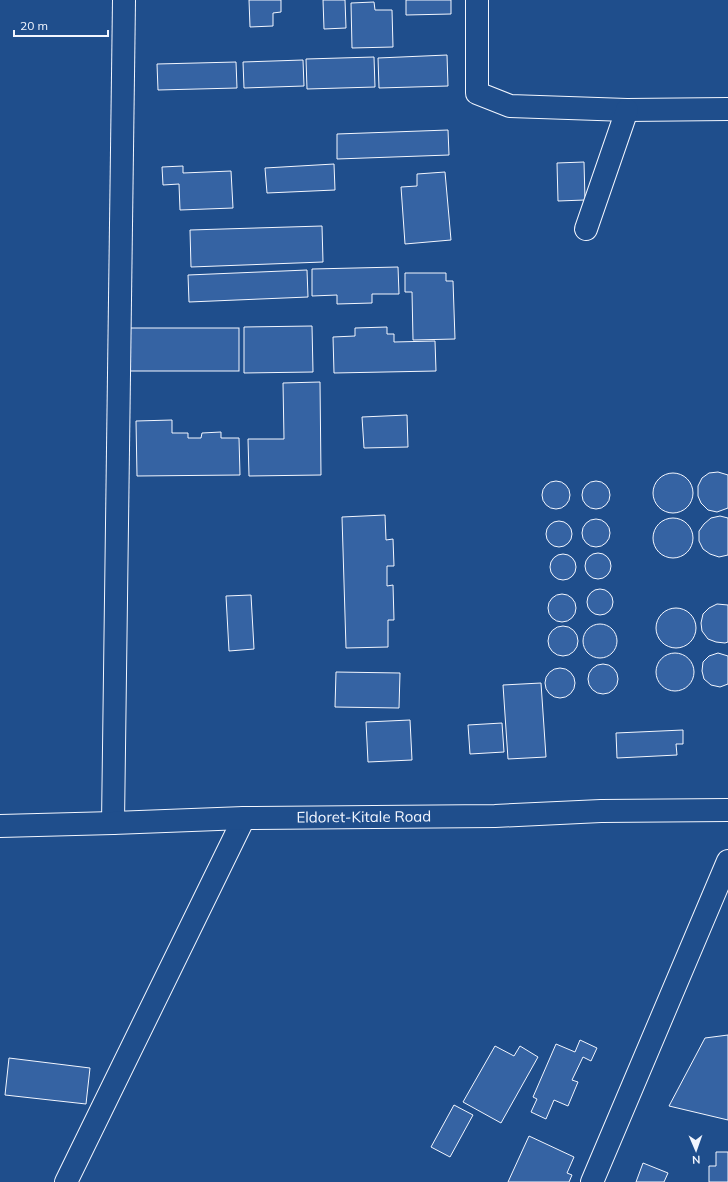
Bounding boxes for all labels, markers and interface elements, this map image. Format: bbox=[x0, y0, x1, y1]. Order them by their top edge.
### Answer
scale bar bbox=[14, 12, 108, 38]
text: 20 m bbox=[20, 18, 48, 33]
street label: Eldoret-Kitale Road bbox=[296, 807, 431, 827]
north arrow bbox=[676, 1130, 716, 1170]
text: N bbox=[692, 1153, 701, 1167]

